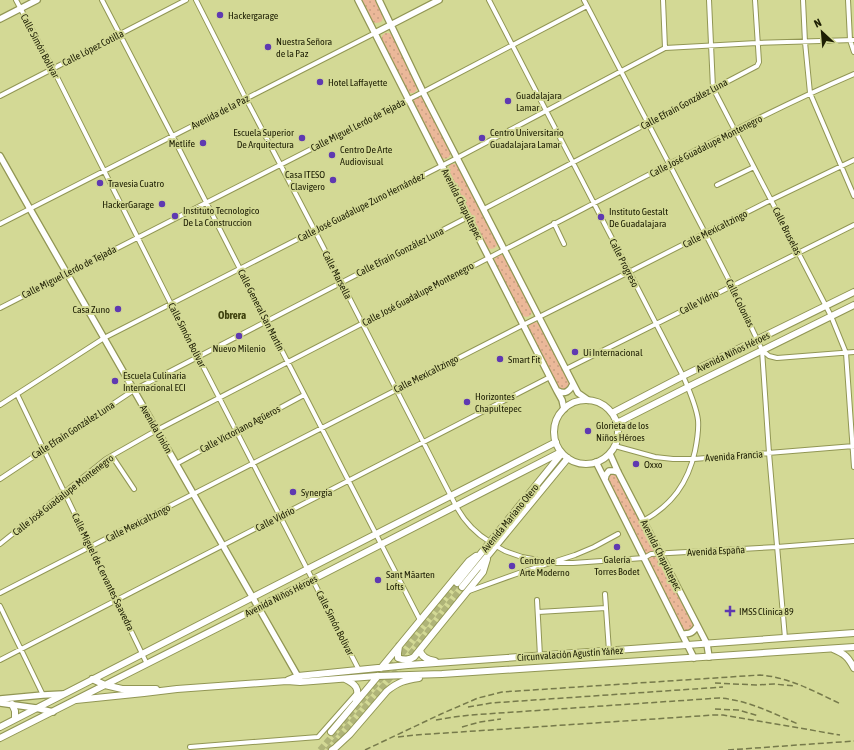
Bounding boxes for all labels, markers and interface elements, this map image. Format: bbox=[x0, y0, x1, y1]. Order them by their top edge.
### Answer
marker: Hackergarage bbox=[215, 10, 225, 20]
place label: Hackergarage bbox=[228, 10, 279, 21]
street label: Calle Simón Bolívar bbox=[19, 12, 62, 81]
north arrow bbox=[802, 12, 842, 52]
text: N bbox=[812, 16, 823, 30]
street label: Calle López Cotilla bbox=[60, 28, 126, 68]
place label: Nuestra Señora de la Paz bbox=[276, 36, 332, 59]
marker: Nuestra Señora de la Paz bbox=[263, 42, 273, 52]
street label: Calle Efraín González Luna bbox=[639, 76, 730, 132]
marker: Hotel Laffayette bbox=[315, 77, 325, 87]
place label: Hotel Laffayette bbox=[328, 77, 388, 88]
place label: Guadalajara Lamar bbox=[516, 90, 562, 113]
street label: Avenida de la Paz bbox=[189, 92, 251, 131]
street label: Calle Miguel Lerdo de Tejada bbox=[309, 96, 407, 154]
marker: Guadalajara Lamar bbox=[503, 96, 513, 106]
street label: Calle José Guadalupe Montenegro bbox=[648, 113, 764, 179]
place label: Escuela Superior De Arquitectura bbox=[233, 127, 295, 150]
place label: Centro Universitario Guadalajara Lamar bbox=[490, 127, 564, 150]
marker: Escuela Superior De Arquitectura bbox=[297, 133, 307, 143]
marker: Centro Universitario Guadalajara Lamar bbox=[477, 133, 487, 143]
place label: Metlife bbox=[169, 138, 195, 149]
marker: Metlife bbox=[198, 138, 208, 148]
place label: Centro De Arte Audiovisual bbox=[340, 144, 393, 167]
marker: Centro De Arte Audiovisual bbox=[327, 150, 337, 160]
street label: Avenida Chapultepec bbox=[439, 167, 485, 241]
place label: Casa ITESO Clavigero bbox=[285, 169, 325, 192]
street label: Calle José Guadalupe Zuno Hernández bbox=[296, 170, 427, 244]
marker: Casa ITESO Clavigero bbox=[328, 175, 338, 185]
marker: Travesia Cuatro bbox=[95, 178, 105, 188]
place label: Travesia Cuatro bbox=[108, 178, 164, 189]
place label: HackerGarage bbox=[102, 199, 154, 210]
marker: HackerGarage bbox=[157, 199, 167, 209]
place label: Instituto Tecnologico De La Construccion bbox=[183, 205, 260, 228]
street label: Calle Bruselas bbox=[770, 205, 804, 257]
place label: Instituto Gestalt De Guadalajara bbox=[609, 206, 668, 229]
street label: Calle Mexicaltzingo bbox=[681, 208, 749, 250]
marker: Instituto Tecnologico De La Construccion bbox=[170, 211, 180, 221]
marker: Instituto Gestalt De Guadalajara bbox=[596, 212, 606, 222]
street label: Calle Efraín González Luna bbox=[354, 225, 446, 279]
street label: Calle Progreso bbox=[607, 237, 641, 289]
street label: Calle Miguel Lerdo de Tejada bbox=[20, 243, 118, 301]
street label: Calle Marsella bbox=[320, 249, 354, 301]
street label: Calle José Guadalupe Montenegro bbox=[360, 260, 476, 328]
street label: Calle General San Martín bbox=[236, 267, 286, 353]
street label: Calle Colonias bbox=[724, 277, 757, 329]
street label: Calle Vidrio bbox=[678, 287, 721, 316]
street label: Calle Simón Bolívar bbox=[166, 301, 208, 370]
place label: Casa Zuno bbox=[72, 304, 110, 315]
marker: Casa Zuno bbox=[113, 304, 123, 314]
district label: Obrera bbox=[218, 309, 246, 321]
street label: Avenida Niños Héroes bbox=[695, 329, 772, 374]
marker: Nuevo Milenio bbox=[234, 331, 244, 341]
place label: Nuevo Milenio bbox=[212, 343, 266, 354]
marker: Ui Internacional bbox=[570, 347, 580, 357]
place label: Ui Internacional bbox=[583, 347, 643, 358]
street label: Calle Mexicaltzingo bbox=[392, 353, 460, 395]
marker: Smart Fit bbox=[495, 354, 505, 364]
place label: Smart Fit bbox=[508, 354, 540, 365]
place label: Escuela Culinaria Internacional ECI bbox=[123, 370, 187, 393]
marker: Escuela Culinaria Internacional ECI bbox=[110, 376, 120, 386]
place label: Horizontes Chapultepec bbox=[475, 391, 522, 414]
marker: Horizontes Chapultepec bbox=[462, 397, 472, 407]
street label: Calle Efraín González Luna bbox=[30, 399, 117, 461]
street label: Avenida Unión bbox=[138, 403, 174, 455]
street label: Calle Victoriano Agüeros bbox=[198, 403, 282, 455]
place label: Glorieta de los Niños Héroes bbox=[596, 420, 649, 443]
marker: Glorieta de los Niños Héroes bbox=[583, 426, 593, 436]
street label: Avenida Francia bbox=[705, 448, 764, 464]
street label: Calle José Guadalupe Montenegro bbox=[10, 452, 116, 538]
marker: Oxxo bbox=[631, 459, 641, 469]
place label: Oxxo bbox=[644, 459, 663, 470]
street label: Avenida Mariano Otero bbox=[479, 482, 541, 554]
marker: Synergia bbox=[288, 487, 298, 497]
place label: Synergia bbox=[301, 487, 333, 498]
street label: Calle Mexicaltzingo bbox=[104, 502, 172, 544]
street label: Calle Vidrio bbox=[254, 504, 297, 533]
street label: Calle Miguel de Cervantes Saavedra bbox=[70, 511, 136, 633]
street label: Avenida Chapultepec bbox=[638, 518, 684, 592]
marker: Galería Torres Bodet bbox=[612, 542, 622, 552]
street label: Avenida España bbox=[687, 544, 746, 558]
place label: Galería Torres Bodet bbox=[594, 554, 640, 577]
place label: Centro de Arte Moderno bbox=[520, 555, 570, 578]
marker: Centro de Arte Moderno bbox=[507, 561, 517, 571]
place label: Sant Mäarten Lofts bbox=[386, 569, 435, 592]
street label: Avenida Niños Héroes bbox=[243, 573, 320, 619]
marker: Sant Mäarten Lofts bbox=[373, 575, 383, 585]
street label: Calle Simón Bolívar bbox=[314, 589, 356, 658]
marker: IMSS Clinica 89 bbox=[724, 605, 736, 617]
place label: IMSS Clinica 89 bbox=[739, 606, 794, 617]
street label: Circunvalación Agustín Yáñez bbox=[517, 645, 624, 663]

